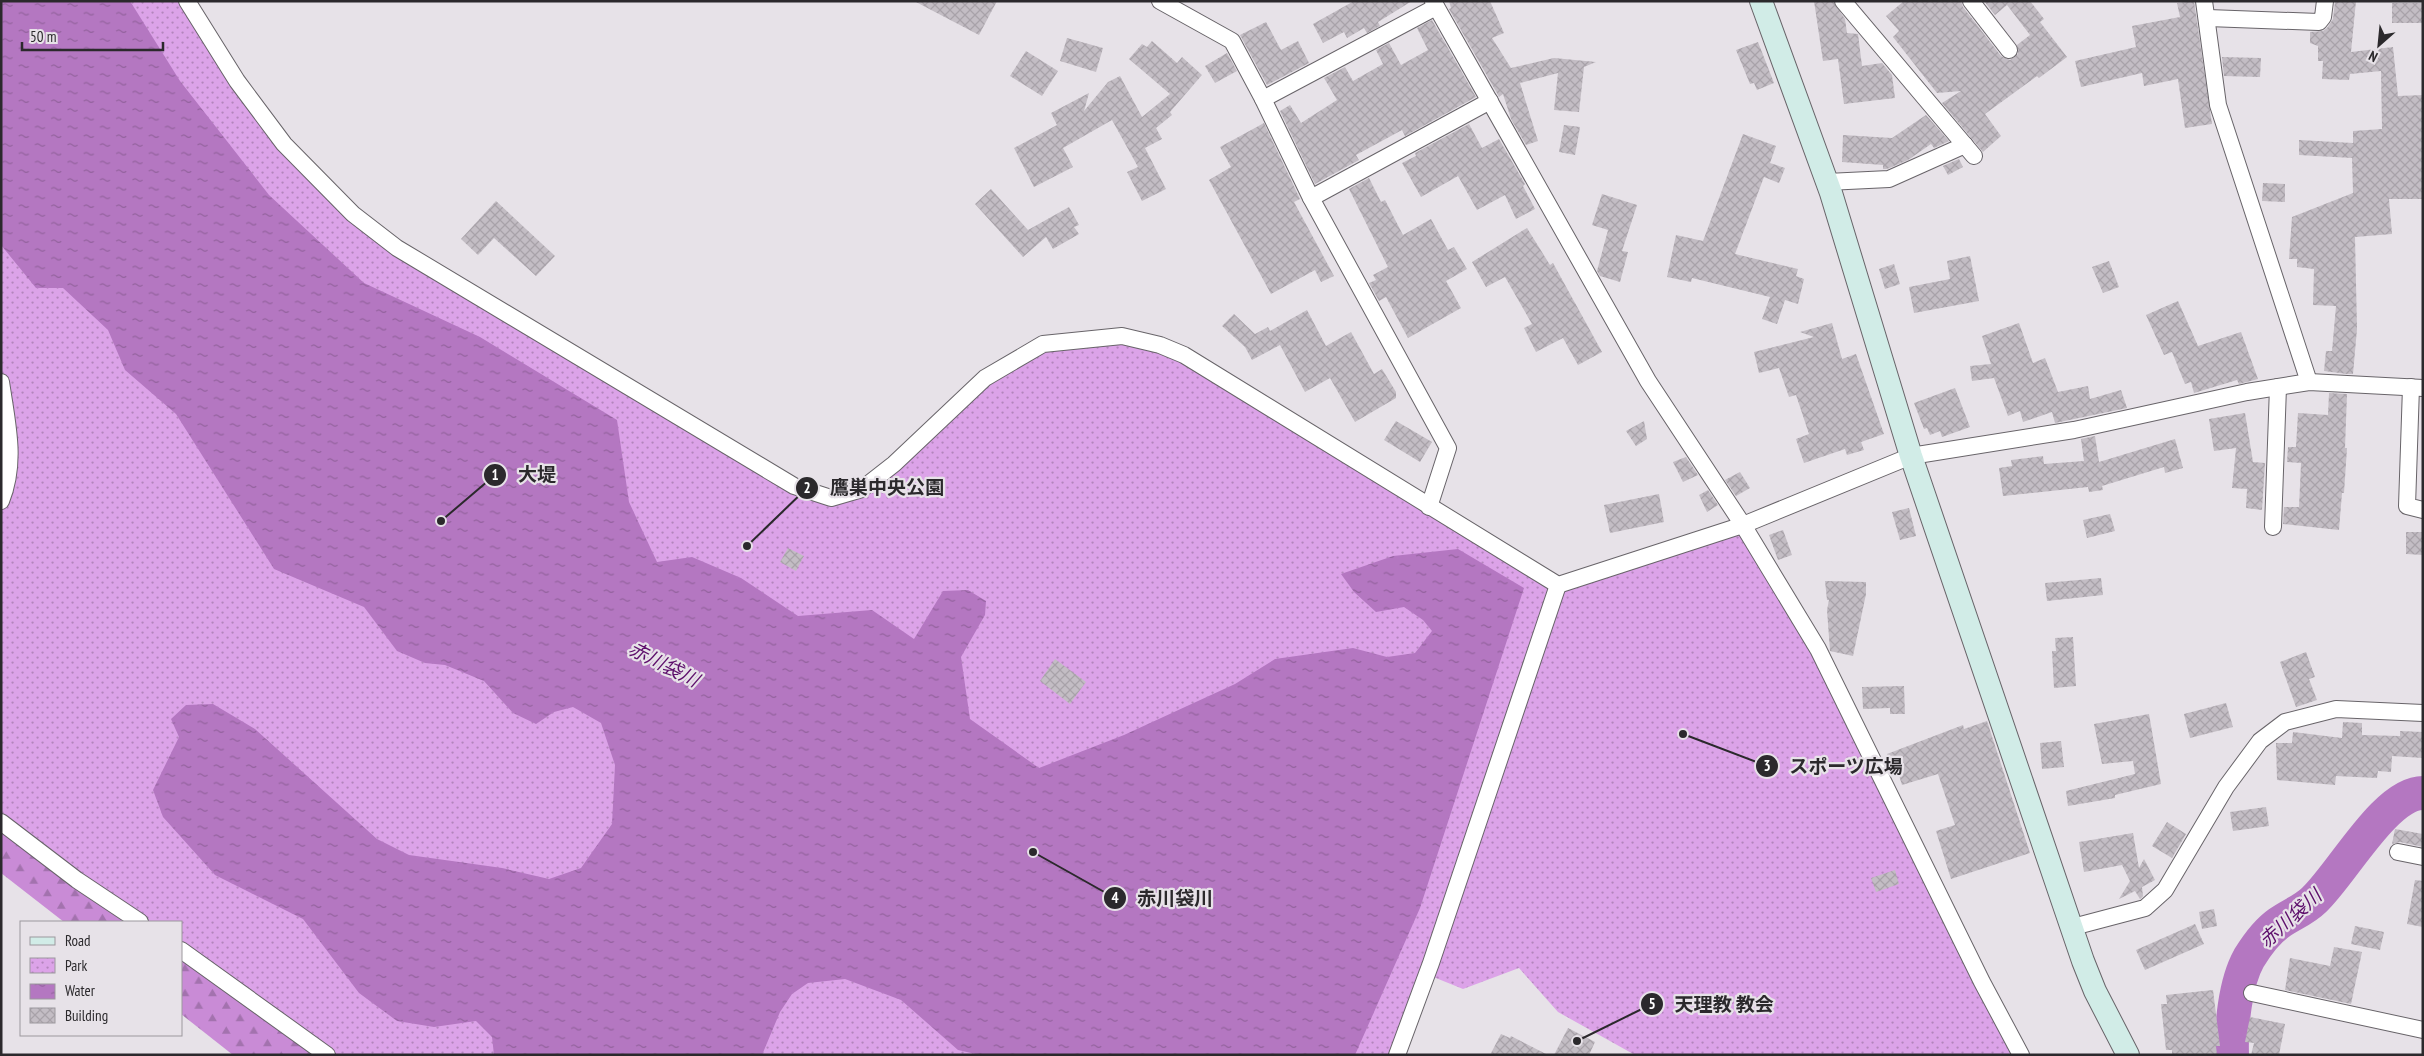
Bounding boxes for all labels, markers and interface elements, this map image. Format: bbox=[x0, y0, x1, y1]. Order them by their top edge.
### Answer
scale bar bbox=[22, 20, 164, 52]
north arrow bbox=[2354, 20, 2404, 70]
text: 50 m bbox=[30, 27, 56, 46]
text: N bbox=[2366, 47, 2381, 66]
callout: 大堤 bbox=[483, 458, 566, 492]
text: 大堤 bbox=[518, 462, 556, 486]
text: 1 bbox=[491, 465, 499, 484]
callout: 鷹巣中央公園 bbox=[795, 471, 954, 505]
text: 鷹巣中央公園 bbox=[830, 475, 944, 499]
text: 2 bbox=[803, 478, 811, 497]
water label: 赤川袋川 bbox=[625, 636, 705, 693]
callout: スポーツ広場 bbox=[1754, 749, 1913, 783]
text: スポーツ広場 bbox=[1789, 754, 1903, 778]
text: 3 bbox=[1763, 756, 1771, 775]
callout: 赤川袋川 bbox=[1102, 881, 1223, 915]
water label: 赤川袋川 bbox=[2254, 882, 2328, 952]
text: 赤川袋川 bbox=[1137, 886, 1213, 910]
text: 4 bbox=[1111, 888, 1119, 907]
legend bbox=[20, 921, 182, 1036]
text: Road bbox=[65, 931, 91, 950]
text: Park bbox=[65, 956, 87, 975]
text: Water bbox=[65, 981, 96, 1000]
callout: 天理教 教会 bbox=[1640, 987, 1784, 1021]
text: 天理教 教会 bbox=[1675, 992, 1773, 1016]
text: 5 bbox=[1648, 994, 1656, 1013]
text: Building bbox=[65, 1006, 108, 1025]

